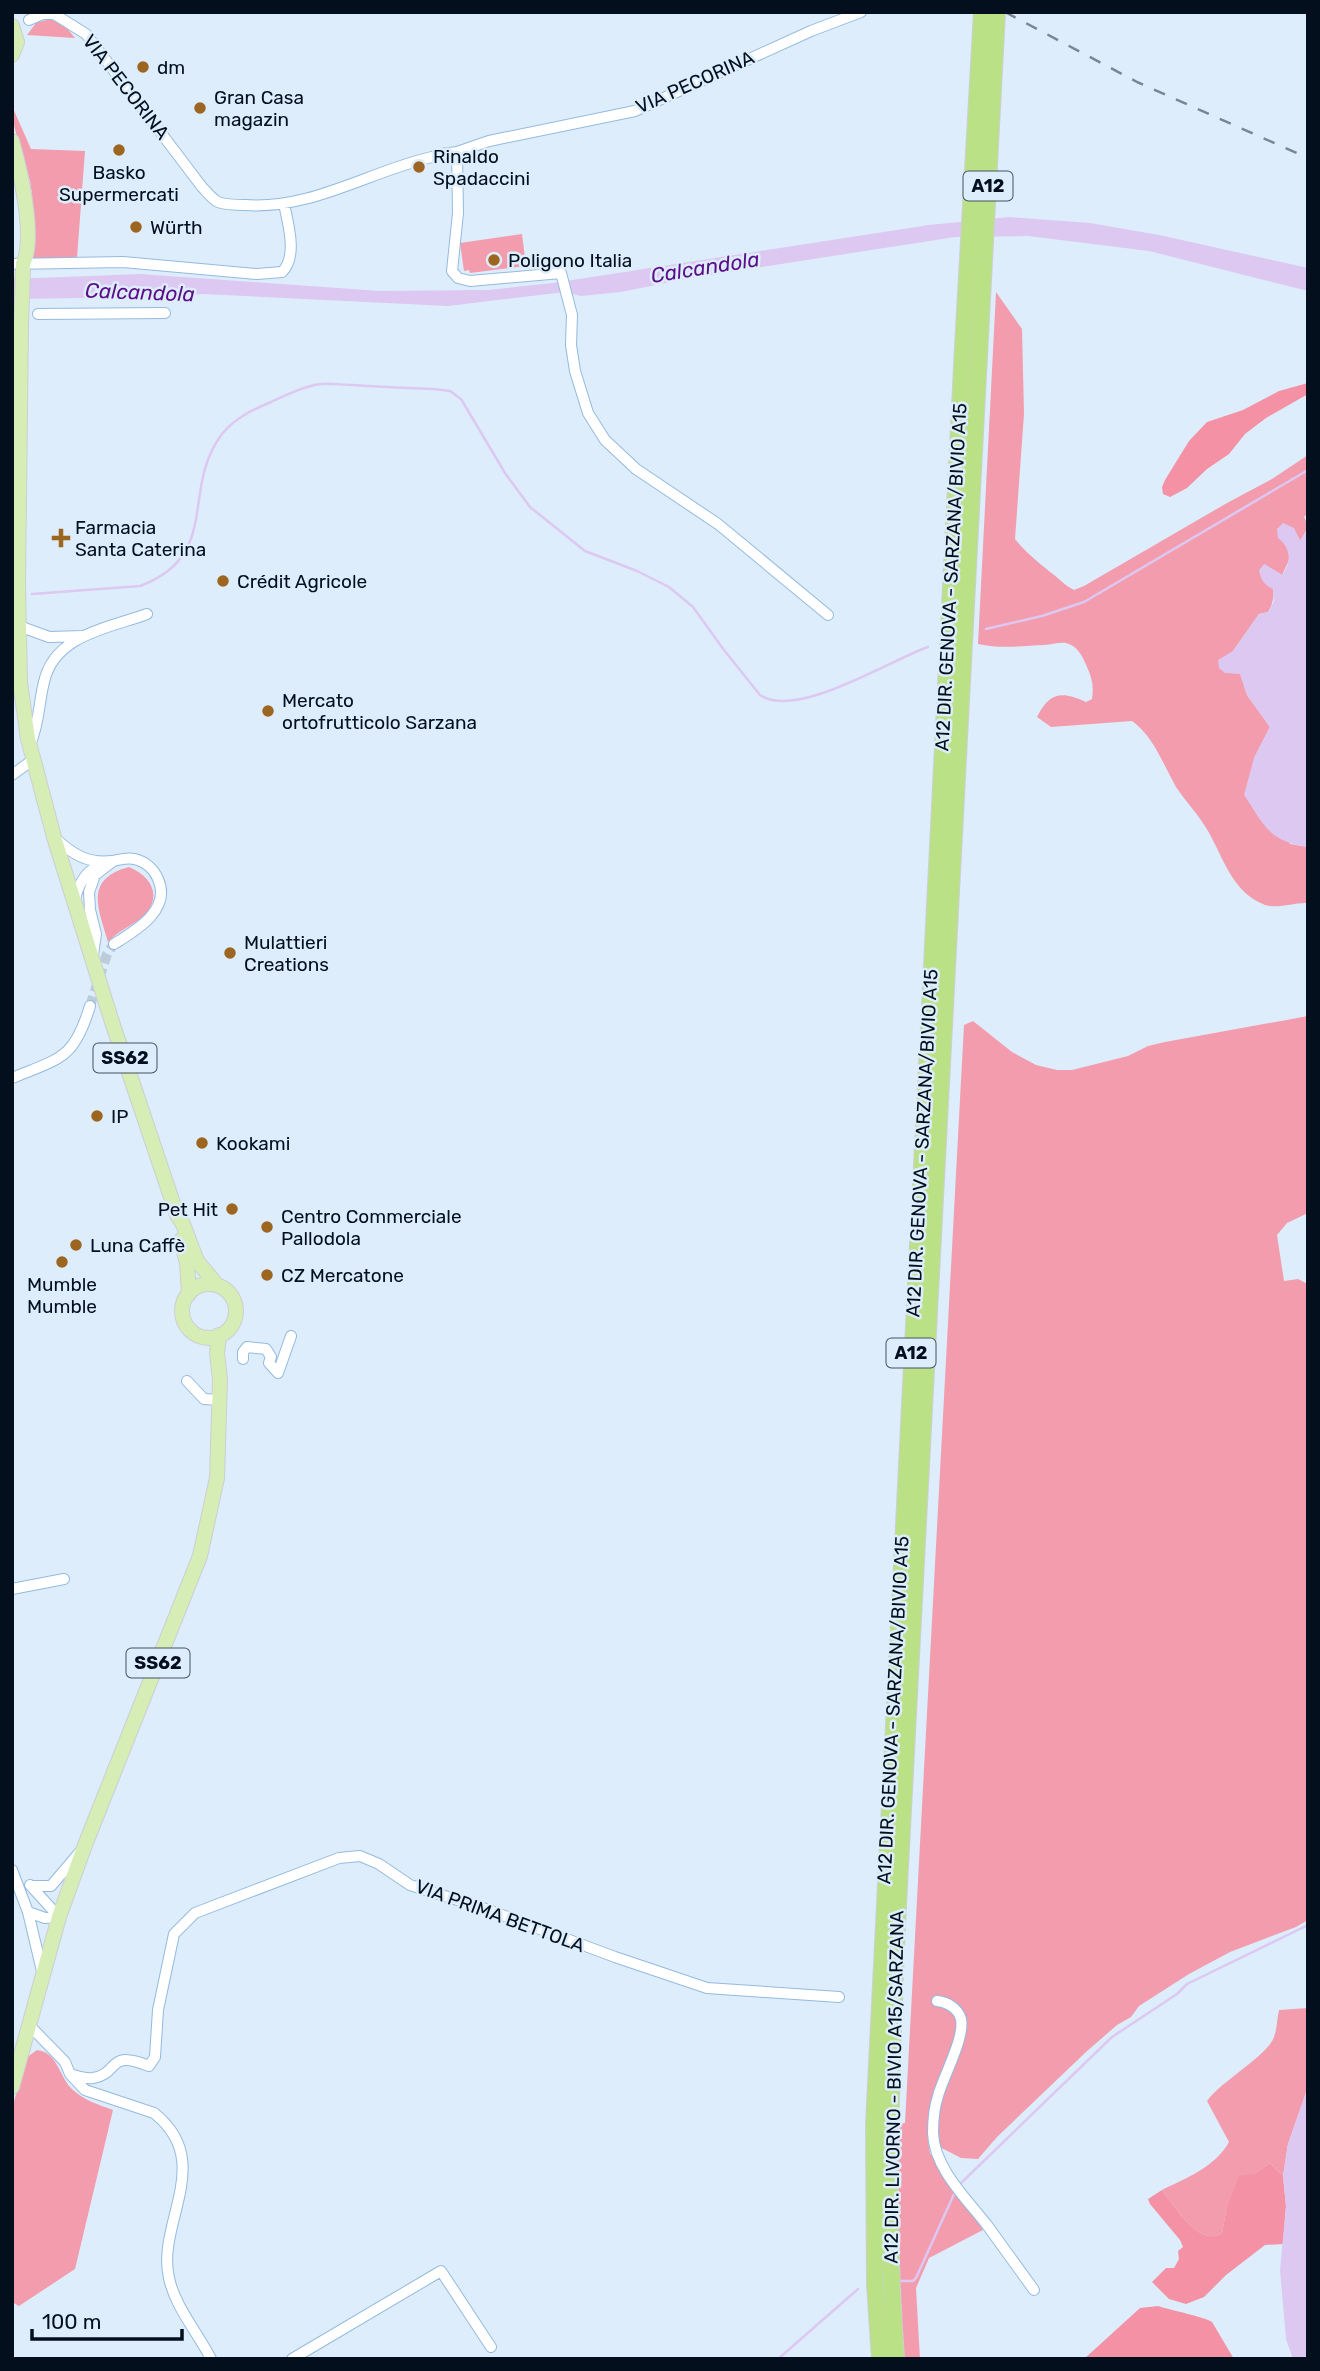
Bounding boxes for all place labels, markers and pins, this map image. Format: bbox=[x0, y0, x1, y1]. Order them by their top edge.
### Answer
place label: dm bbox=[157, 56, 185, 79]
marker: dm bbox=[135, 59, 151, 75]
place label: Gran Casa magazin bbox=[214, 86, 304, 131]
marker: Gran Casa magazin bbox=[192, 100, 208, 116]
marker: Basko Supermercati bbox=[111, 142, 127, 158]
place label: Rinaldo Spadaccini bbox=[433, 145, 530, 190]
marker: Rinaldo Spadaccini bbox=[411, 159, 427, 175]
place label: Basko Supermercati bbox=[59, 161, 179, 206]
place label: Würth bbox=[150, 216, 203, 239]
marker: Würth bbox=[128, 219, 144, 235]
place label: Poligono Italia bbox=[508, 249, 632, 272]
marker: Poligono Italia bbox=[486, 252, 502, 268]
place label: Farmacia Santa Caterina bbox=[75, 516, 206, 561]
marker: Farmacia Santa Caterina bbox=[53, 530, 69, 546]
place label: Crédit Agricole bbox=[237, 570, 367, 593]
marker: Crédit Agricole bbox=[215, 573, 231, 589]
place label: Mercato ortofrutticolo Sarzana bbox=[282, 689, 477, 734]
marker: Mercato ortofrutticolo Sarzana bbox=[260, 703, 276, 719]
place label: Mulattieri Creations bbox=[244, 931, 329, 976]
marker: Mulattieri Creations bbox=[222, 945, 238, 961]
place label: IP bbox=[111, 1105, 128, 1128]
marker: IP bbox=[89, 1108, 105, 1124]
place label: Kookami bbox=[216, 1132, 290, 1155]
marker: Kookami bbox=[194, 1135, 210, 1151]
place label: Pet Hit bbox=[158, 1198, 219, 1221]
marker: Pet Hit bbox=[224, 1201, 240, 1217]
place label: Centro Commerciale Pallodola bbox=[281, 1205, 462, 1250]
marker: Centro Commerciale Pallodola bbox=[259, 1219, 275, 1235]
place label: Luna Caffè bbox=[90, 1234, 185, 1257]
marker: Luna Caffè bbox=[68, 1237, 84, 1253]
marker: Mumble Mumble bbox=[54, 1254, 70, 1270]
place label: CZ Mercatone bbox=[281, 1264, 404, 1287]
marker: CZ Mercatone bbox=[259, 1267, 275, 1283]
place label: Mumble Mumble bbox=[27, 1273, 97, 1318]

